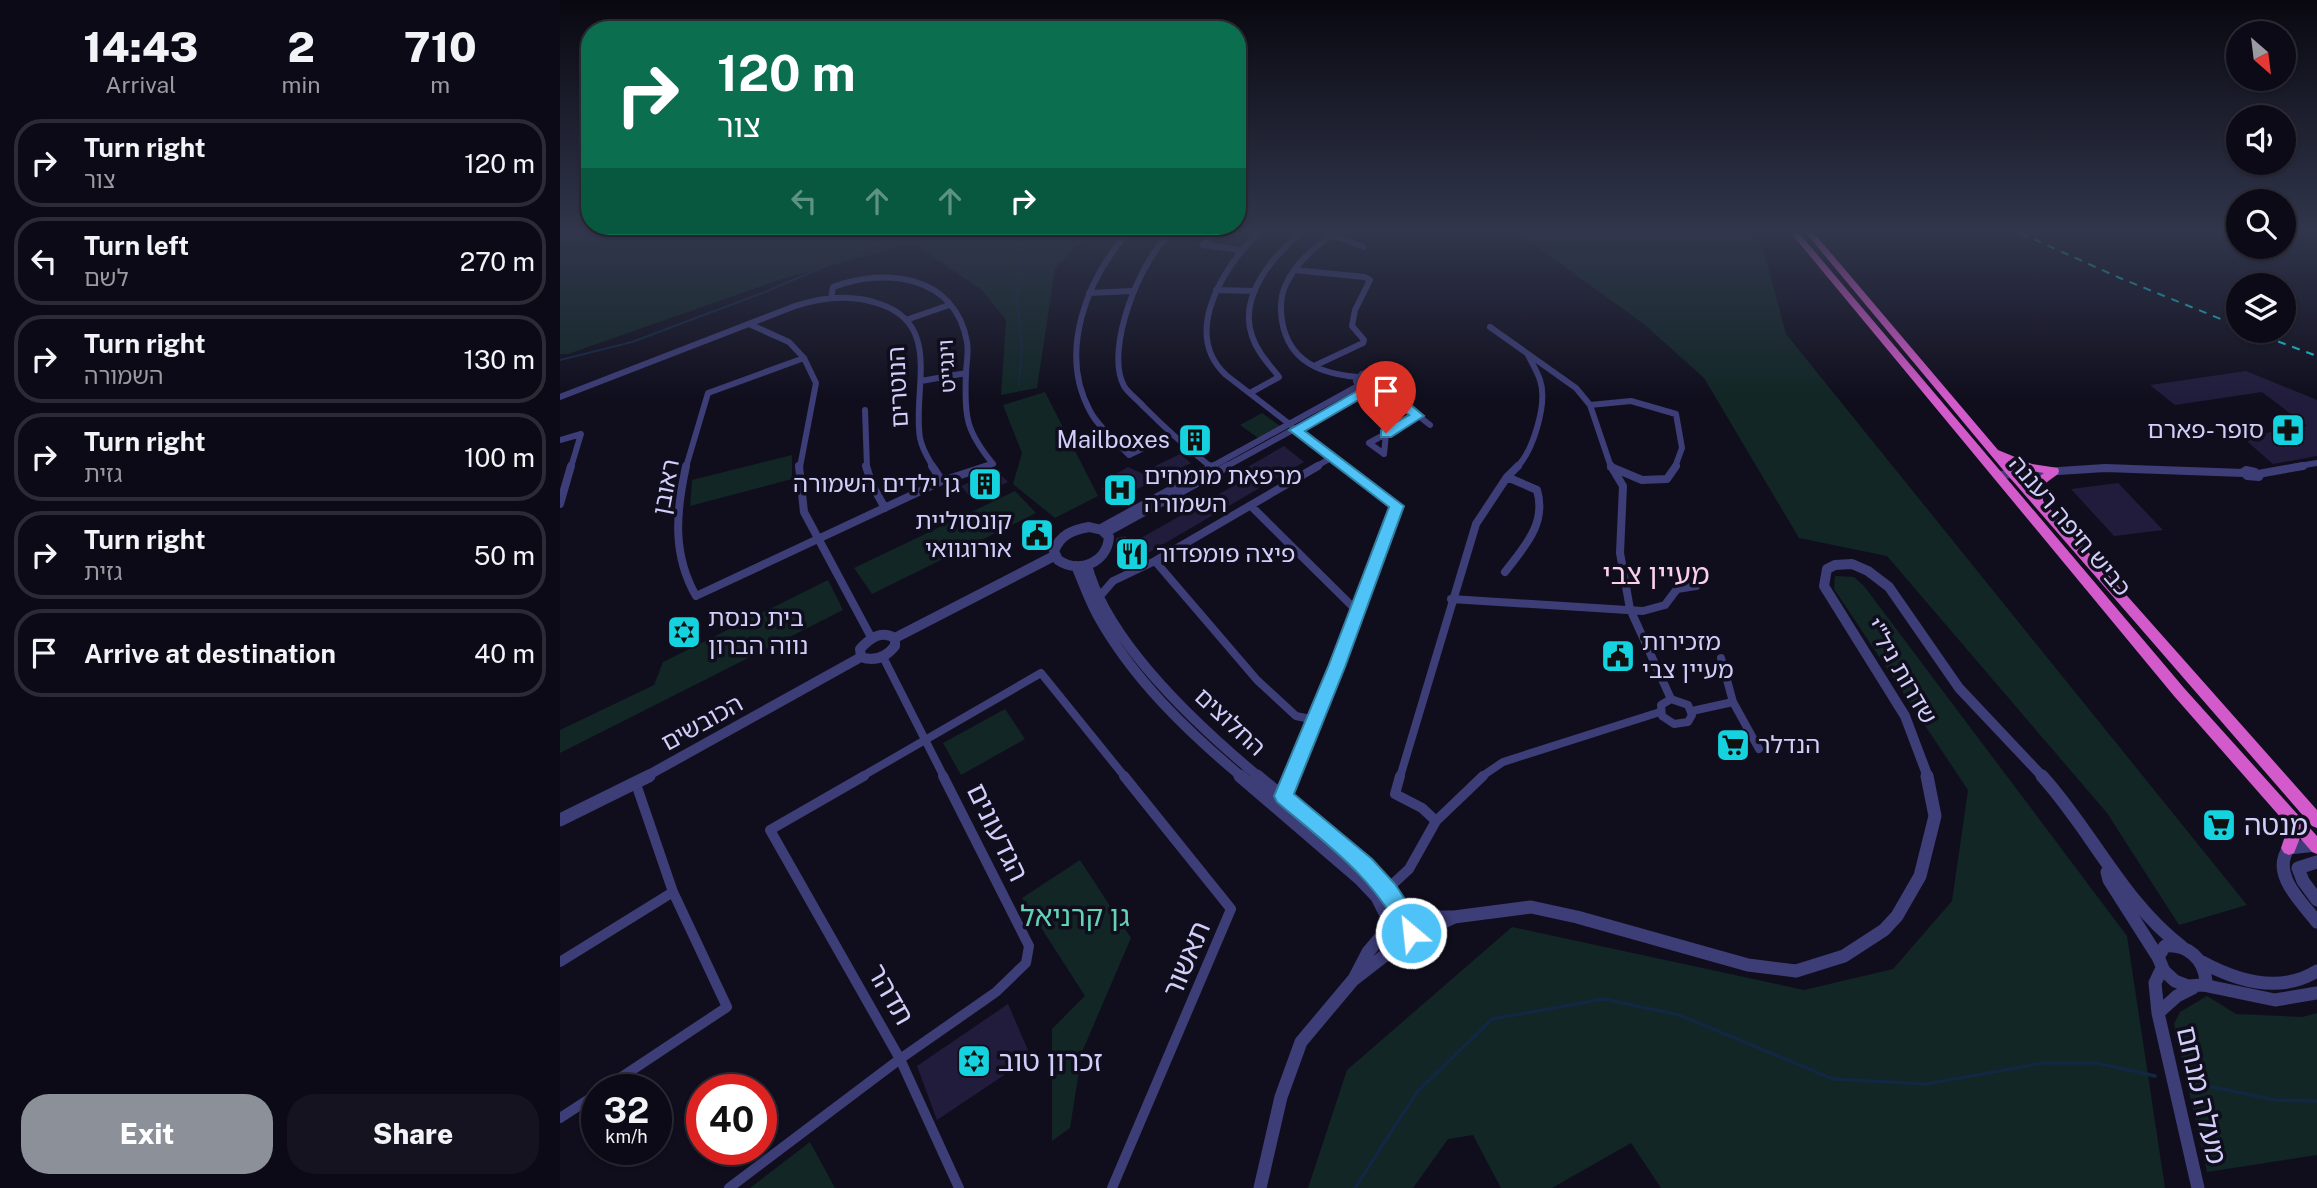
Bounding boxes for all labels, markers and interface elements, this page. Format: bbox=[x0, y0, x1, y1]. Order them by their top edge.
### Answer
north arrow bbox=[2226, 21, 2296, 91]
map controls bbox=[2226, 21, 2296, 343]
text: 14:43 bbox=[83, 22, 198, 71]
text: 2 bbox=[287, 22, 315, 71]
text: 710 bbox=[404, 22, 477, 71]
text: 120 m bbox=[717, 44, 856, 102]
icon: right bbox=[602, 49, 693, 140]
text: Arrival bbox=[105, 71, 176, 98]
text: min bbox=[282, 71, 321, 98]
text: m bbox=[430, 71, 450, 98]
button: sound bbox=[2226, 105, 2296, 175]
text: צור bbox=[717, 107, 761, 144]
text: Turn right bbox=[84, 132, 206, 163]
icon: right bbox=[25, 144, 63, 182]
text: 120 m bbox=[464, 148, 535, 179]
text: צור bbox=[84, 166, 115, 193]
icon: left bbox=[785, 182, 823, 220]
icon: ahead bbox=[858, 182, 896, 220]
icon: ahead bbox=[931, 182, 969, 220]
icon: right bbox=[1004, 182, 1042, 220]
button: search bbox=[2226, 189, 2296, 259]
text: Turn left bbox=[84, 230, 189, 261]
icon: left bbox=[25, 242, 63, 280]
text: 270 m bbox=[460, 246, 535, 277]
text: לשם bbox=[84, 264, 129, 291]
button: layers bbox=[2226, 273, 2296, 343]
text: Turn right bbox=[84, 328, 206, 359]
street label: וינגייט bbox=[933, 339, 960, 393]
icon: right bbox=[25, 340, 63, 378]
text: 130 m bbox=[463, 344, 535, 375]
street label: הנוטרים bbox=[881, 346, 913, 428]
pin bbox=[1356, 361, 1416, 433]
text: השמורה bbox=[84, 362, 164, 389]
icon: arrive bbox=[1367, 372, 1405, 410]
pharmacy icon: סופר-פארם bbox=[2269, 411, 2307, 449]
place label: סופר-פארם bbox=[2147, 415, 2264, 443]
building icon: Mailboxes bbox=[1176, 421, 1214, 459]
place label: Mailboxes bbox=[1056, 425, 1170, 453]
text: Turn right bbox=[84, 426, 206, 457]
icon: right bbox=[25, 438, 63, 476]
text: 100 m bbox=[464, 442, 535, 473]
street label: כביש חיפה רעננה bbox=[2004, 450, 2137, 601]
street label: ראובן bbox=[646, 456, 684, 517]
text: גזית bbox=[84, 460, 122, 487]
place label: מרפאת מומחים השמורה bbox=[1144, 461, 1302, 517]
building icon: גן ילדים השמורה bbox=[966, 465, 1004, 503]
place label: גן ילדים השמורה bbox=[793, 469, 960, 497]
hospital icon: מרפאת מומחים השמורה bbox=[1101, 471, 1139, 509]
place label: קונסוליית אורוגוואי bbox=[915, 506, 1012, 562]
public building icon: קונסוליית אורוגוואי bbox=[1018, 516, 1056, 554]
text: Turn right bbox=[84, 524, 206, 555]
restaurant icon: פיצה פומפדור bbox=[1113, 535, 1151, 573]
icon: right bbox=[25, 536, 63, 574]
place label: פיצה פומפדור bbox=[1156, 539, 1295, 567]
text: 50 m bbox=[474, 540, 535, 571]
district label: מעיין צבי bbox=[1603, 557, 1709, 590]
text: גזית bbox=[84, 558, 122, 585]
place label: בית כנסת נווה הברון bbox=[708, 603, 808, 659]
synagogue icon: בית כנסת נווה הברון bbox=[665, 613, 703, 651]
street label: שדרות ניל"י bbox=[1860, 613, 1943, 728]
place label: מזכירות מעיין צבי bbox=[1642, 627, 1734, 683]
icon: arrive bbox=[25, 634, 63, 672]
public building icon: מזכירות מעיין צבי bbox=[1599, 637, 1637, 675]
text: Arrive at destination bbox=[84, 638, 336, 669]
text: 40 m bbox=[474, 638, 535, 669]
street label: החלוצים bbox=[1190, 682, 1272, 761]
street label: הכובשים bbox=[656, 688, 747, 756]
supermarket icon: הנדלר bbox=[1714, 726, 1752, 764]
place label: הנדלר bbox=[1758, 730, 1820, 758]
street label: הגדעונים bbox=[961, 777, 1036, 886]
supermarket icon: מנטה bbox=[2200, 806, 2238, 844]
place label: מנטה bbox=[2244, 808, 2308, 841]
position arrow bbox=[1374, 896, 1448, 970]
park label: גן קרניאל bbox=[1020, 899, 1130, 932]
street label: תאשור bbox=[1155, 916, 1216, 1002]
street label: תדהר bbox=[861, 957, 922, 1030]
street label: מעלה מנחם bbox=[2171, 1023, 2234, 1167]
synagogue icon: זכרון טוב bbox=[955, 1042, 993, 1080]
place label: זכרון טוב bbox=[998, 1044, 1103, 1077]
speed limit sign: 40 bbox=[686, 1074, 777, 1165]
text: 32 bbox=[604, 1090, 649, 1131]
button: Exit bbox=[21, 1094, 273, 1174]
button: Share bbox=[287, 1094, 539, 1174]
text: km/h bbox=[605, 1126, 648, 1147]

